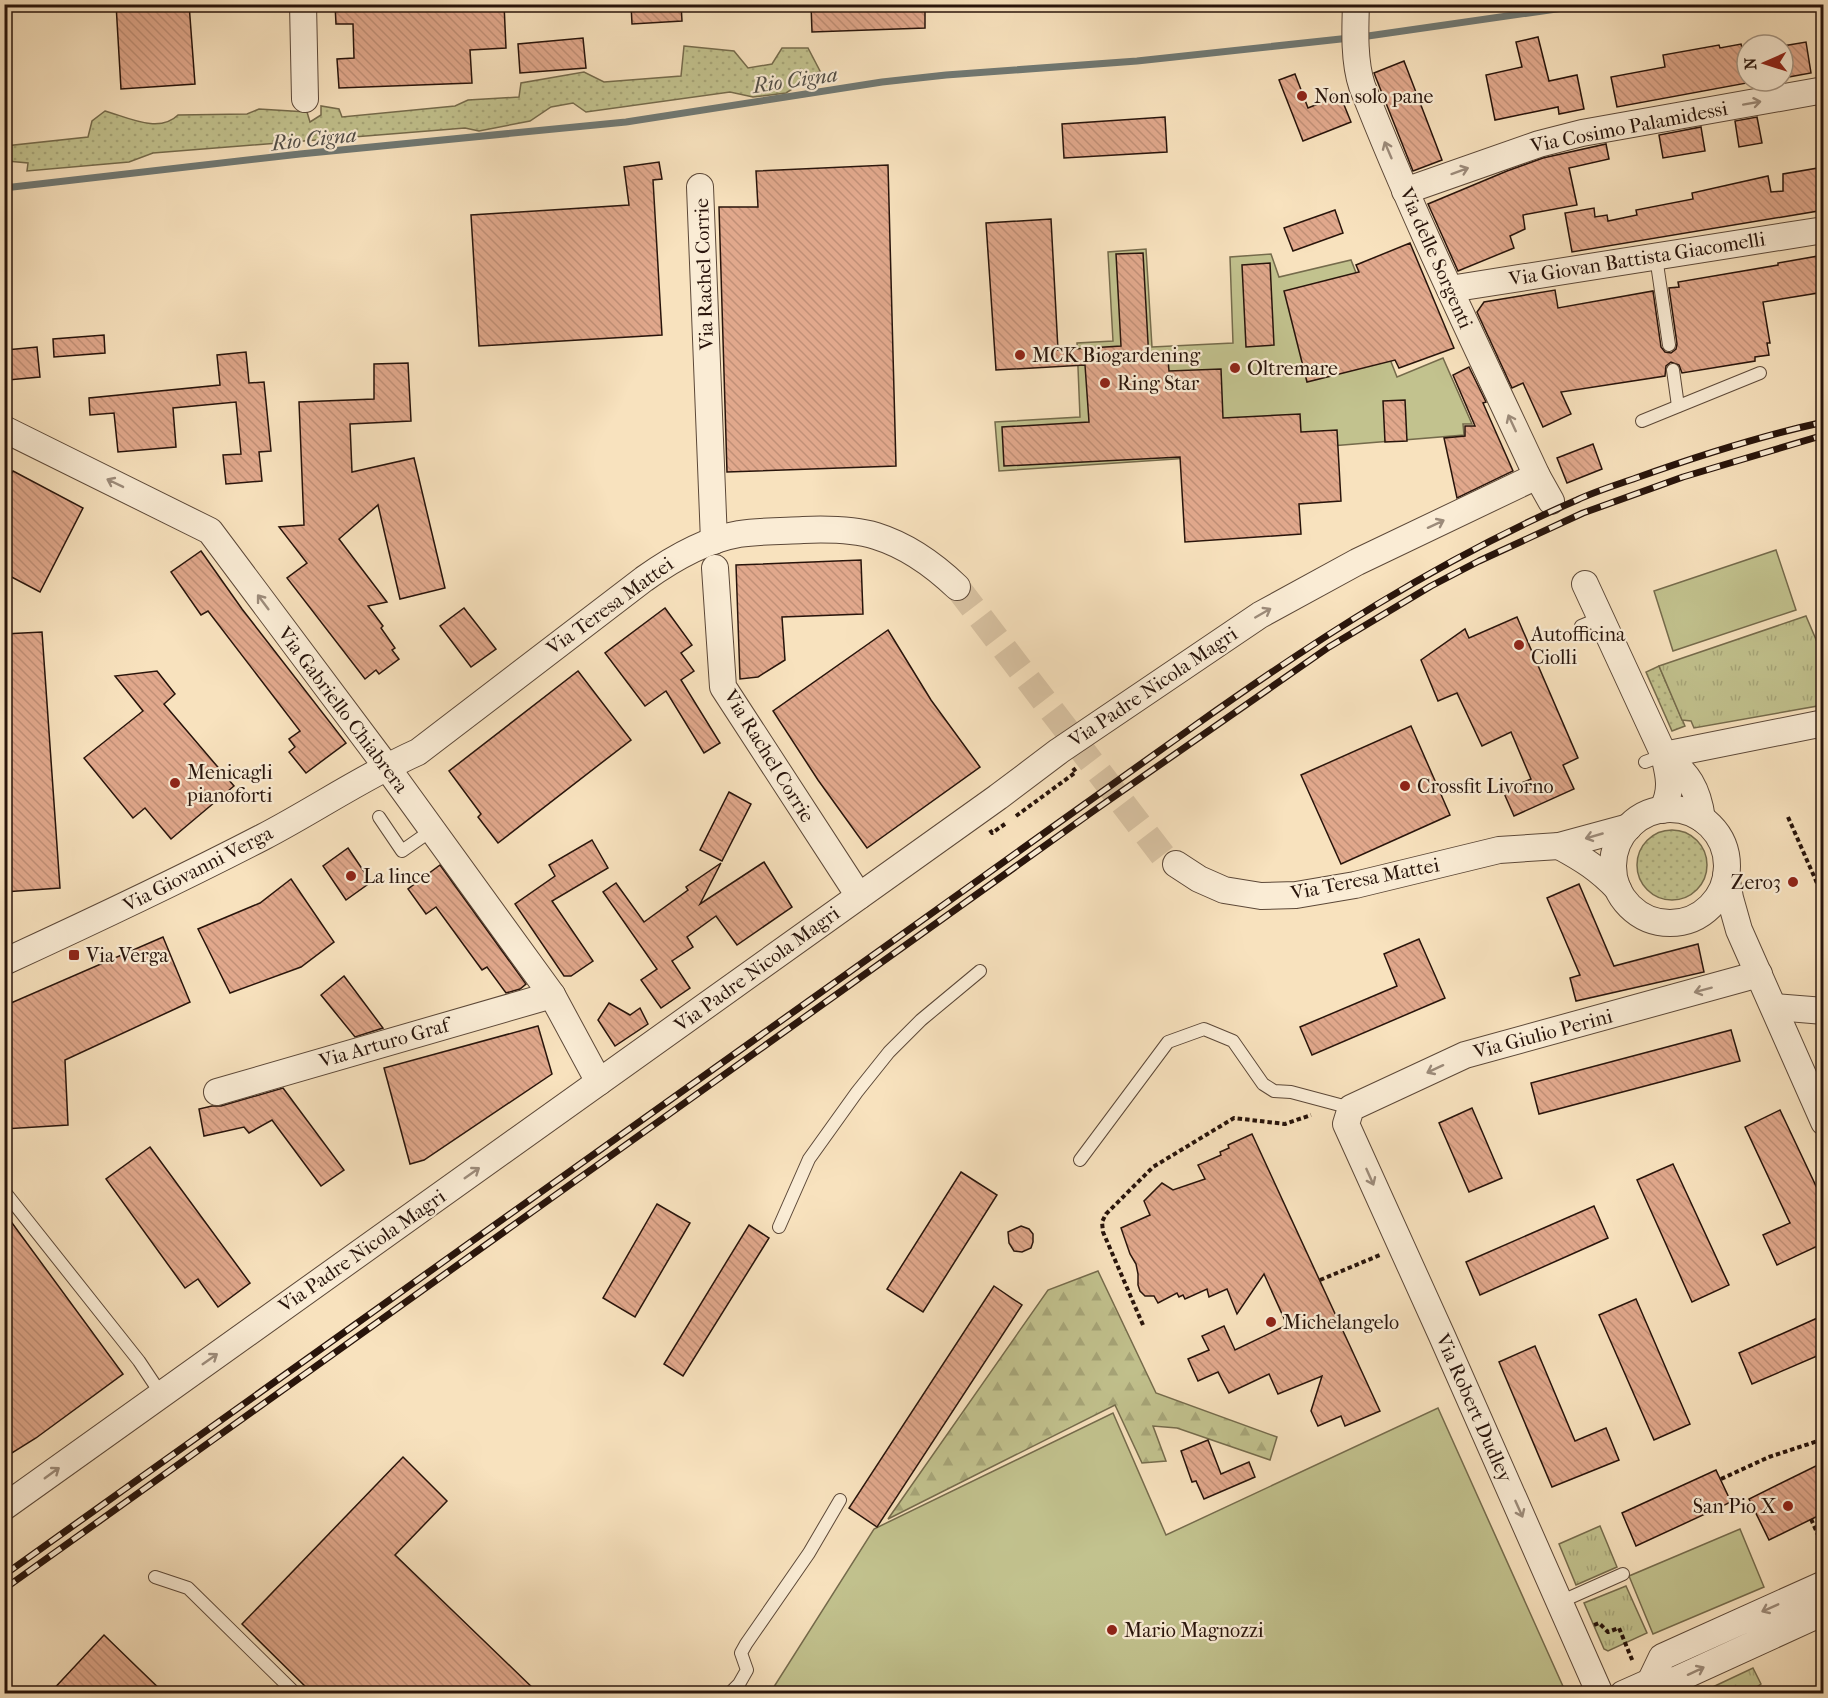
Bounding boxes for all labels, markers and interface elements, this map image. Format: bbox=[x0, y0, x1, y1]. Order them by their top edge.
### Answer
north arrow bbox=[1735, 33, 1795, 93]
text: N bbox=[1741, 56, 1760, 70]
water label: Rio Cigna bbox=[749, 62, 839, 98]
place label: Non solo pane bbox=[1314, 85, 1434, 108]
marker: Non solo pane bbox=[1295, 89, 1309, 103]
street label: Via Cosimo Palamidessi bbox=[1528, 97, 1729, 158]
one-way arrow bbox=[1741, 97, 1761, 108]
water label: Rio Cigna bbox=[268, 123, 358, 156]
one-way arrow bbox=[1382, 141, 1393, 160]
one-way arrow bbox=[1450, 165, 1469, 176]
street label: Via delle Sorgenti bbox=[1394, 183, 1477, 332]
street label: Via Rachel Corrie bbox=[690, 197, 718, 351]
street label: Via Giovan Battista Giacomelli bbox=[1506, 227, 1767, 291]
place label: MCK Biogardening bbox=[1032, 344, 1200, 367]
marker: MCK Biogardening bbox=[1013, 348, 1027, 362]
place label: Oltremare bbox=[1247, 357, 1338, 380]
marker: Oltremare bbox=[1228, 361, 1242, 375]
place label: Ring Star bbox=[1117, 372, 1200, 395]
marker: Ring Star bbox=[1098, 376, 1112, 390]
one-way arrow bbox=[1506, 415, 1518, 433]
one-way arrow bbox=[106, 476, 124, 488]
one-way arrow bbox=[1427, 517, 1445, 529]
street label: Via Teresa Mattei bbox=[541, 552, 678, 660]
one-way arrow bbox=[256, 594, 269, 610]
one-way arrow bbox=[1254, 607, 1271, 619]
street label: Via Gabriello Chiabrera bbox=[272, 622, 413, 798]
street label: Via Padre Nicola Magri bbox=[1064, 622, 1242, 753]
place label: Autofficina Ciolli bbox=[1530, 623, 1626, 669]
marker: Autofficina Ciolli bbox=[1512, 638, 1526, 652]
street label: Via Rachel Corrie bbox=[718, 685, 819, 827]
place label: Menicagli pianoforti bbox=[186, 761, 273, 807]
place label: Crossfit Livorno bbox=[1417, 775, 1554, 798]
marker: Menicagli pianoforti bbox=[168, 776, 182, 790]
marker: Crossfit Livorno bbox=[1398, 779, 1412, 793]
street label: Via Giovanni Verga bbox=[118, 821, 277, 917]
one-way arrow bbox=[1585, 831, 1604, 843]
street label: Via Teresa Mattei bbox=[1288, 853, 1441, 905]
place label: La lince bbox=[363, 865, 430, 888]
marker: La lince bbox=[344, 869, 358, 883]
place label: Zero3 bbox=[1731, 871, 1781, 894]
marker: Zero3 bbox=[1786, 875, 1800, 889]
street label: Via Padre Nicola Magri bbox=[669, 901, 844, 1037]
place label: Via Verga bbox=[85, 944, 169, 967]
marker: Via Verga bbox=[67, 948, 81, 962]
one-way arrow bbox=[1693, 985, 1712, 996]
street label: Via Giulio Perini bbox=[1470, 1004, 1615, 1064]
street label: Via Arturo Graf bbox=[316, 1012, 456, 1073]
one-way arrow bbox=[1427, 1063, 1445, 1075]
one-way arrow bbox=[463, 1167, 479, 1179]
one-way arrow bbox=[1365, 1168, 1376, 1186]
street label: Via Padre Nicola Magri bbox=[273, 1185, 450, 1318]
place label: Michelangelo bbox=[1283, 1311, 1399, 1334]
marker: Michelangelo bbox=[1264, 1315, 1278, 1329]
street label: Via Robert Dudley bbox=[1431, 1329, 1518, 1487]
one-way arrow bbox=[202, 1353, 218, 1365]
one-way arrow bbox=[43, 1467, 59, 1479]
place label: San Pio X bbox=[1693, 1495, 1776, 1518]
one-way arrow bbox=[1514, 1499, 1525, 1517]
marker: San Pio X bbox=[1781, 1499, 1795, 1513]
one-way arrow bbox=[1762, 1603, 1780, 1615]
place label: Mario Magnozzi bbox=[1124, 1619, 1264, 1642]
marker: Mario Magnozzi bbox=[1105, 1623, 1119, 1637]
one-way arrow bbox=[1686, 1664, 1704, 1676]

